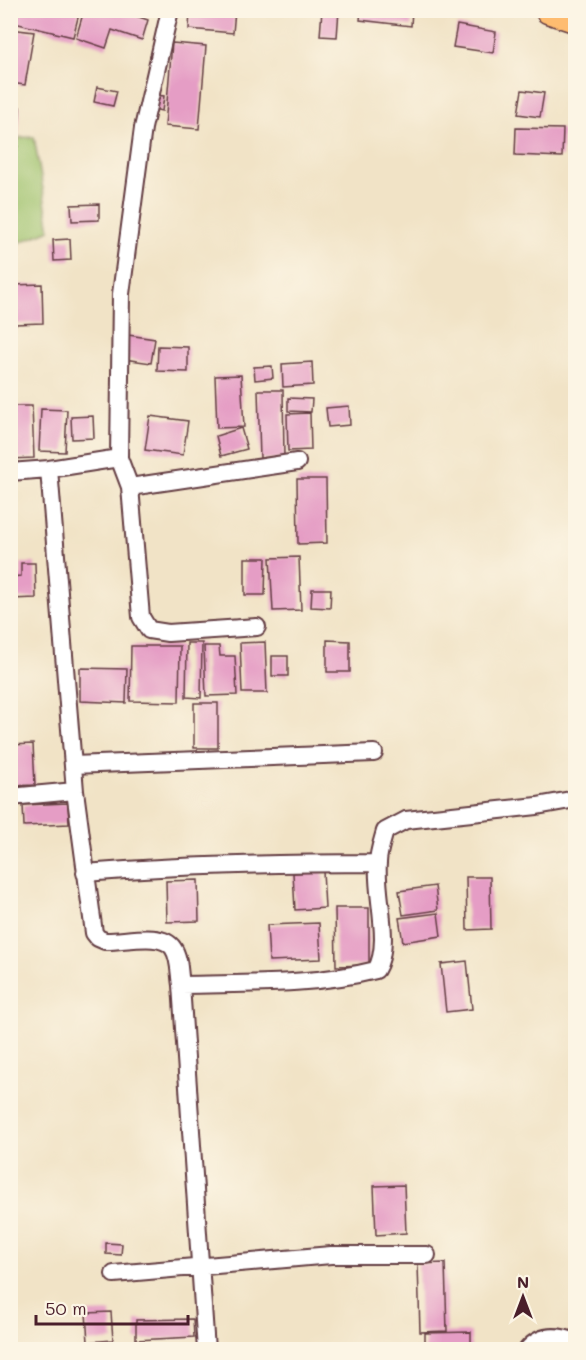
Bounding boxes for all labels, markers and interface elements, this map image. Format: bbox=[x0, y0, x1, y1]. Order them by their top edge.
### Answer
north arrow bbox=[493, 1267, 553, 1327]
text: N bbox=[517, 1271, 529, 1292]
scale bar bbox=[36, 1288, 188, 1326]
text: 50 m bbox=[45, 1296, 87, 1320]

